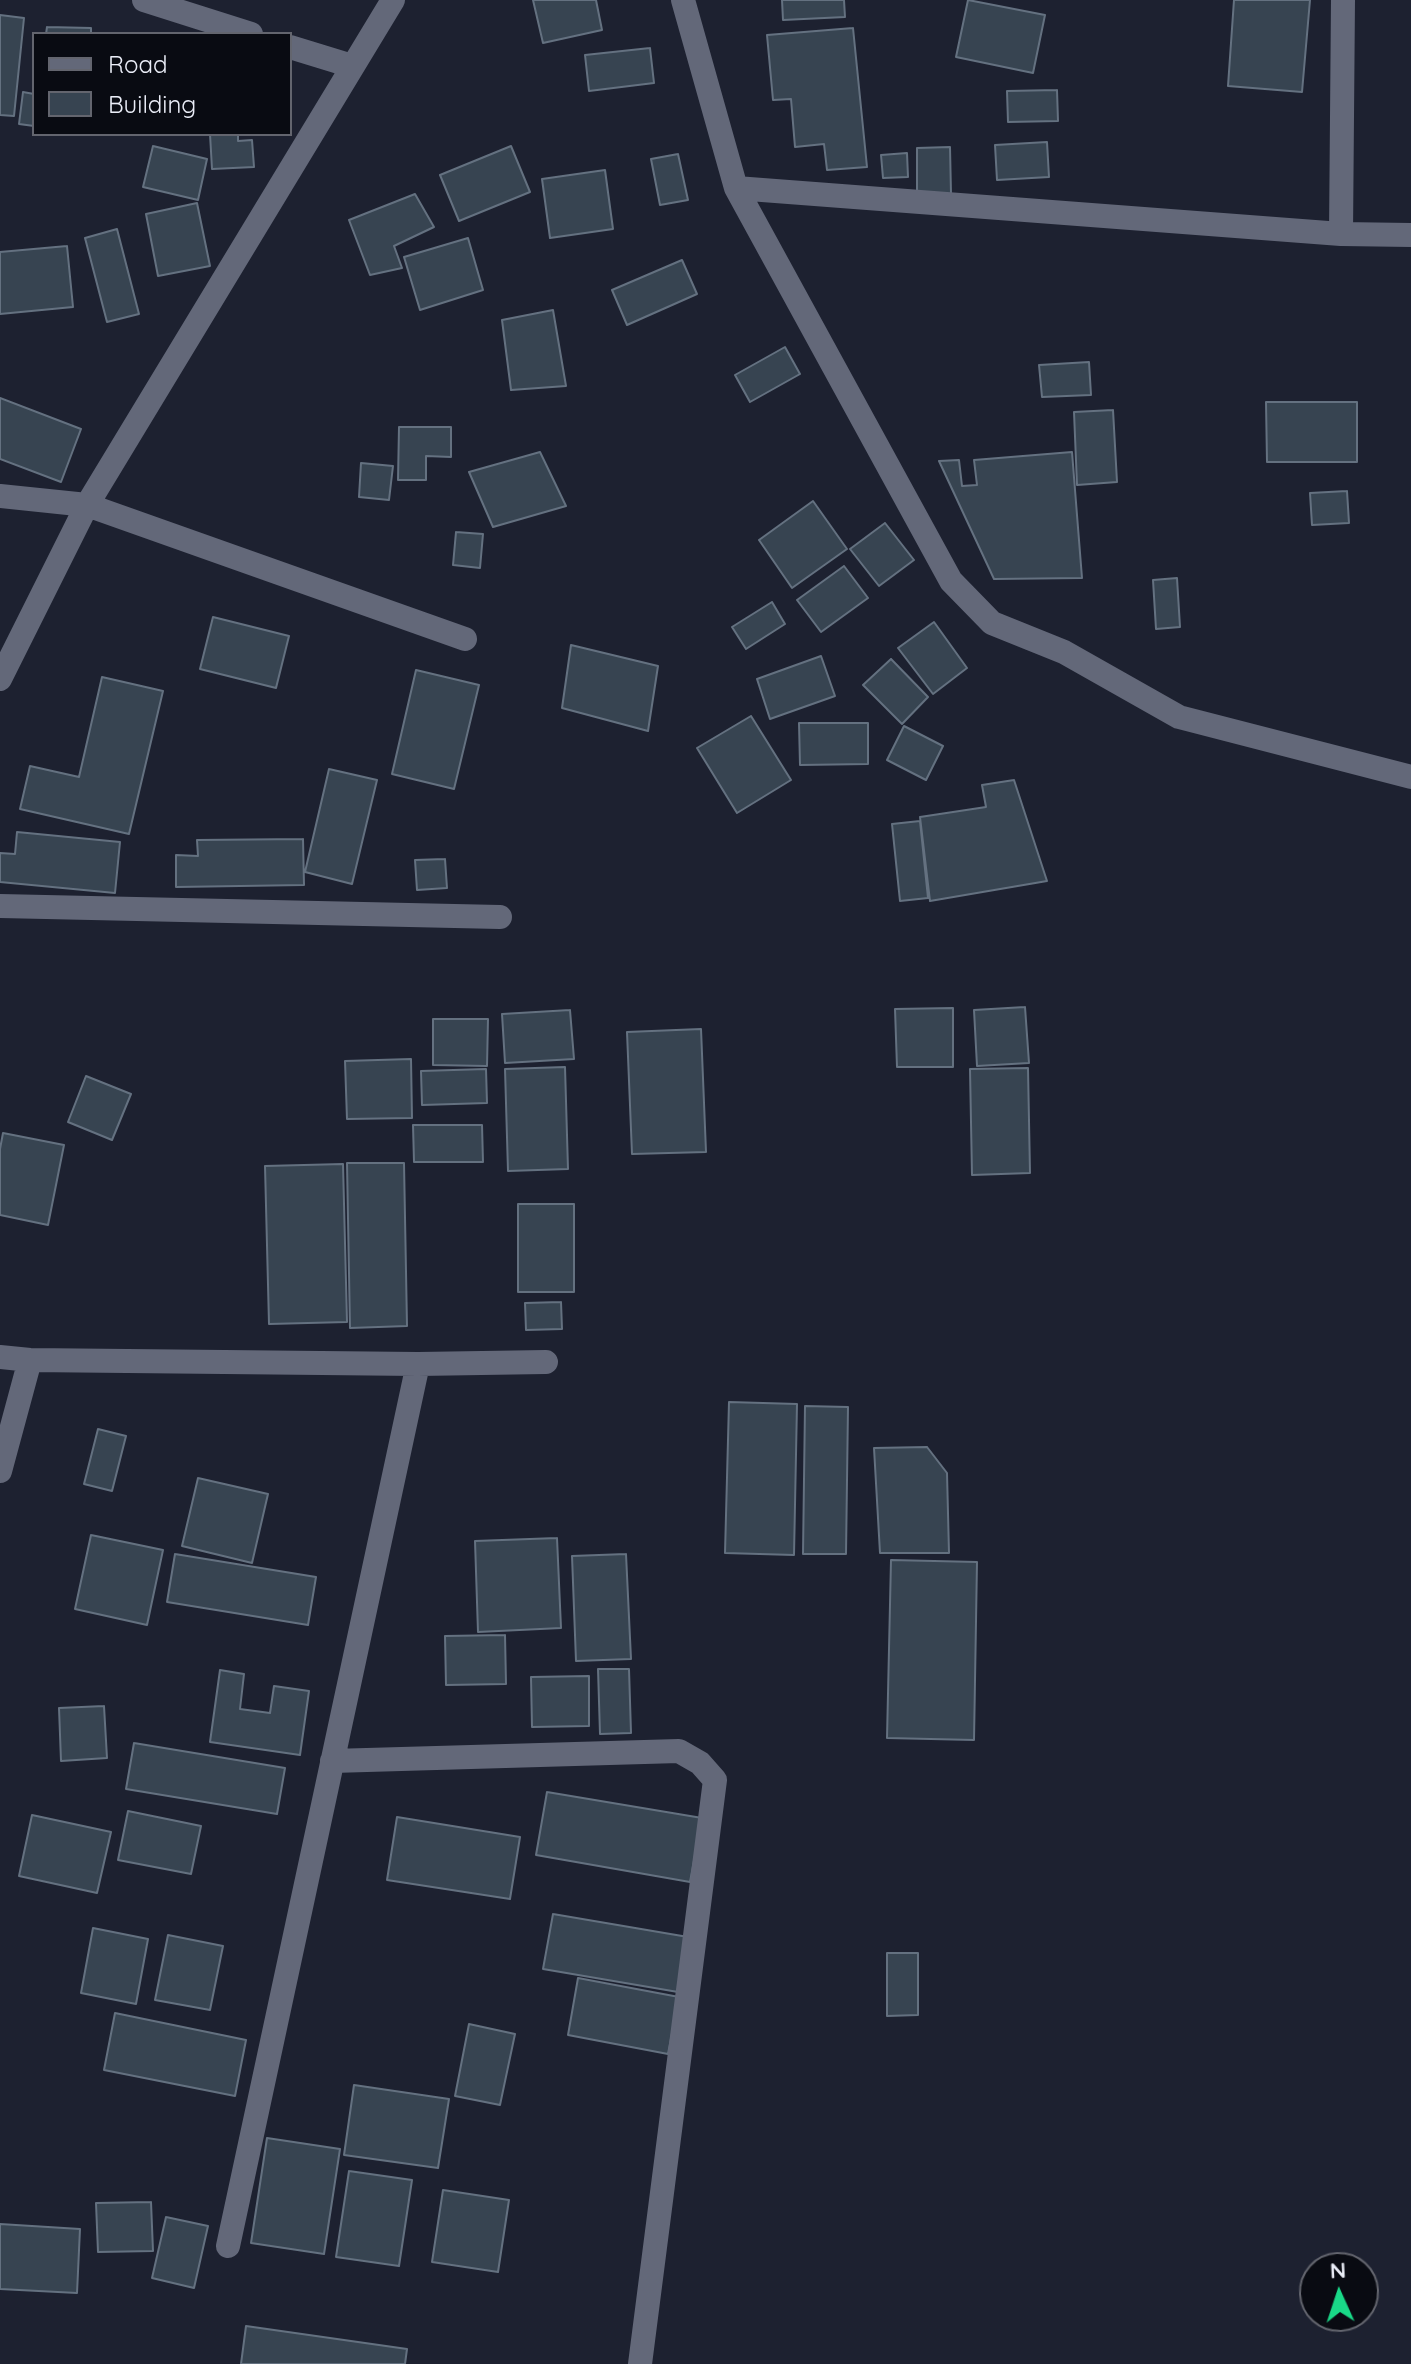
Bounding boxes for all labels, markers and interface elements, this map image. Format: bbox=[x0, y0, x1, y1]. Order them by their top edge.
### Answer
legend bbox=[32, 32, 292, 136]
text: Road bbox=[108, 49, 168, 79]
text: Building bbox=[108, 89, 196, 119]
north arrow bbox=[1299, 2252, 1379, 2332]
text: N bbox=[1329, 2256, 1347, 2284]

